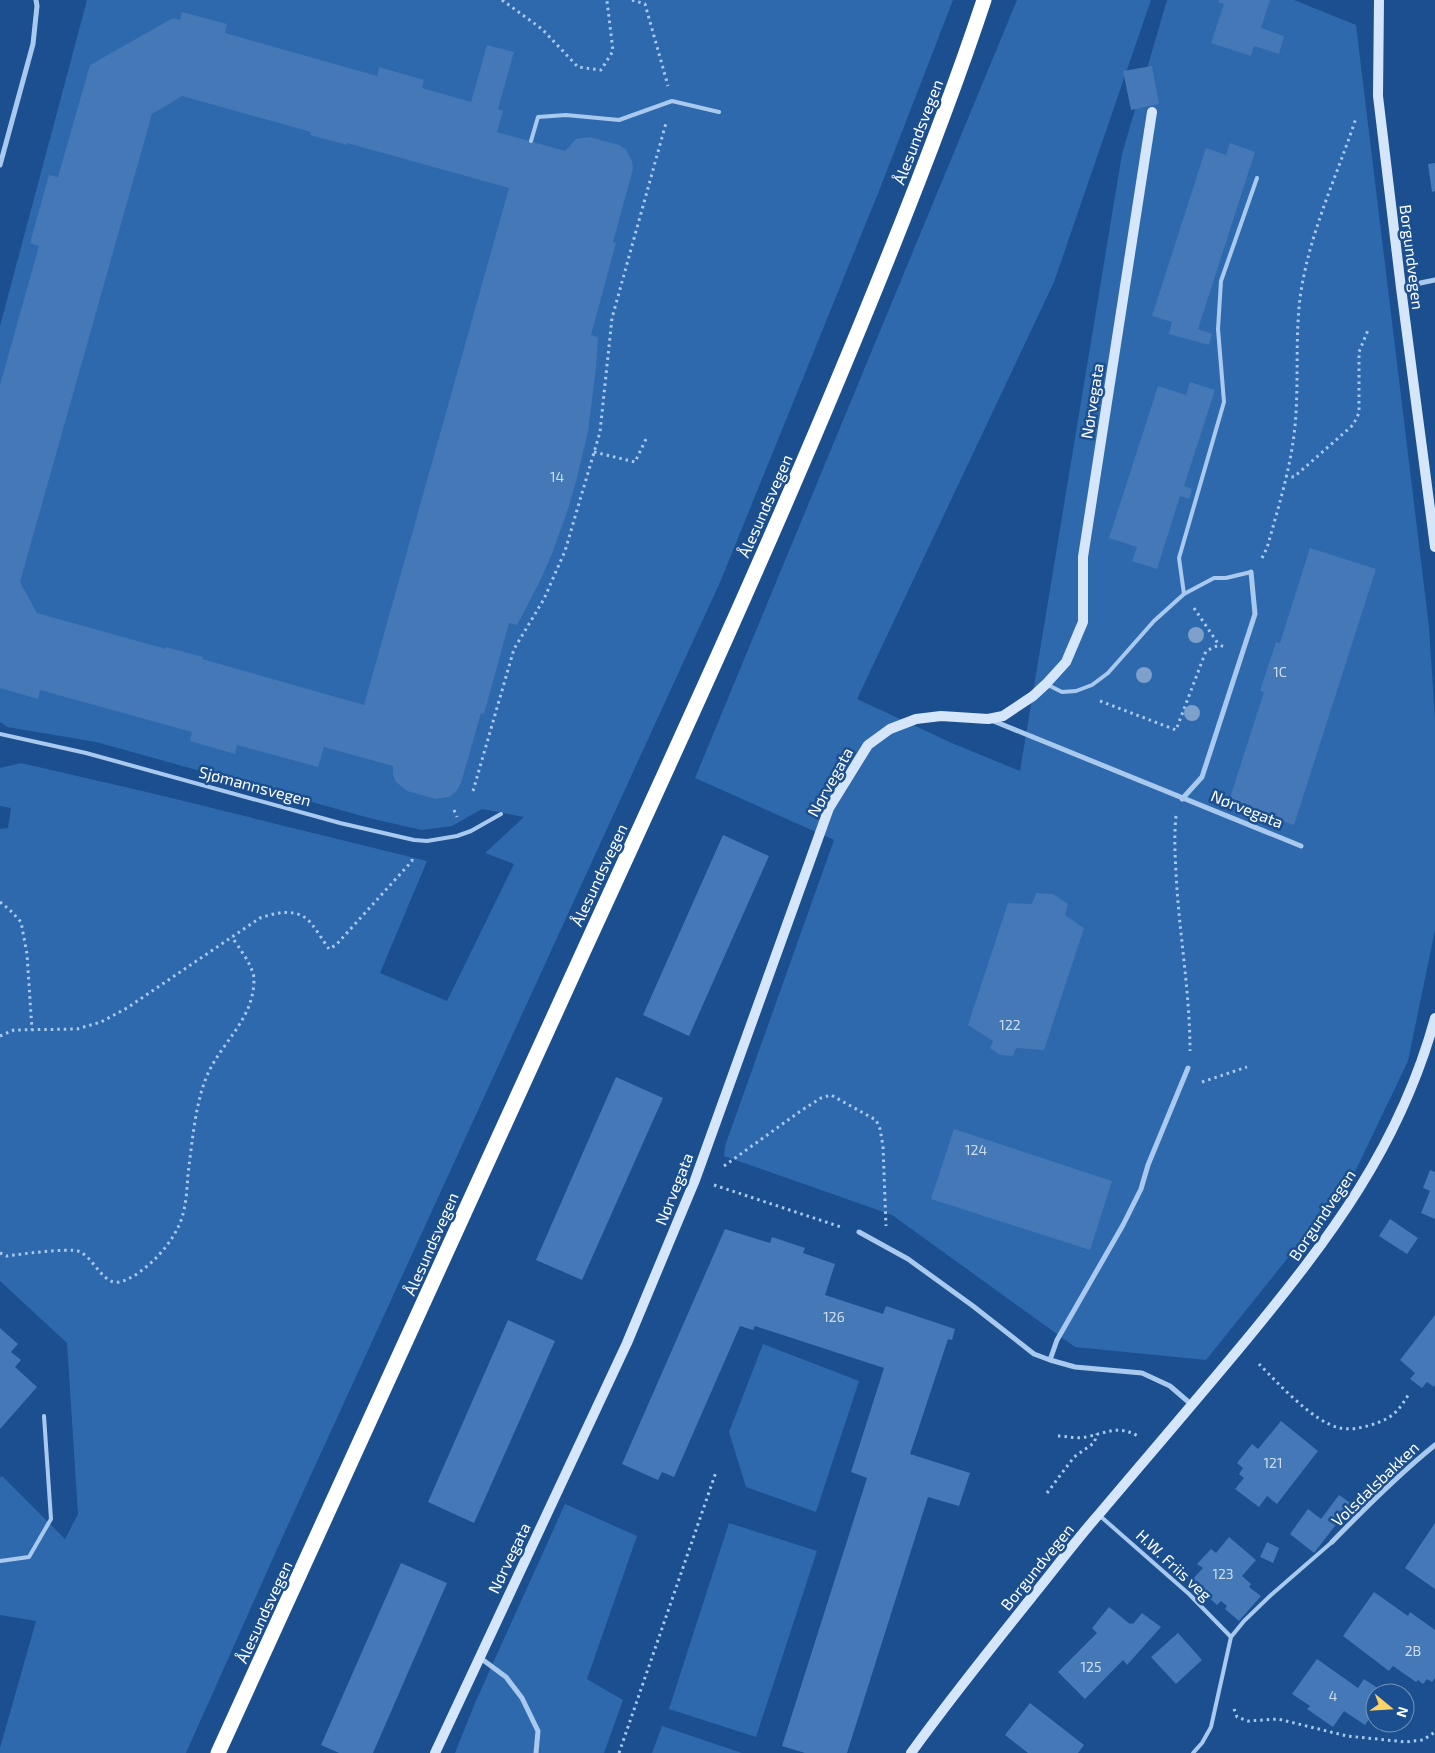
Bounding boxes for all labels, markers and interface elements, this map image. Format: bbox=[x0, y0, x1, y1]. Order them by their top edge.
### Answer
street label: Ålesundsvegen bbox=[889, 77, 946, 187]
street label: Borgundvegen bbox=[1397, 203, 1428, 311]
street label: Nørvegata bbox=[1076, 362, 1107, 440]
street label: Ålesundsvegen bbox=[733, 451, 796, 560]
house number: 14 bbox=[550, 468, 564, 485]
house number: 1C bbox=[1273, 663, 1287, 680]
street label: Nørvegata bbox=[803, 744, 856, 820]
street label: Sjømannsvegen bbox=[197, 761, 313, 811]
street label: Nørvegata bbox=[1208, 785, 1286, 832]
street label: Ålesundsvegen bbox=[567, 821, 631, 929]
house number: 122 bbox=[999, 1016, 1021, 1033]
house number: 124 bbox=[965, 1141, 987, 1158]
street label: Nørvegata bbox=[650, 1150, 697, 1228]
street label: Borgundvegen bbox=[1284, 1166, 1359, 1264]
street label: Ålesundsvegen bbox=[399, 1189, 462, 1298]
house number: 126 bbox=[823, 1308, 845, 1325]
street label: Volsdalsbakken bbox=[1327, 1437, 1422, 1530]
house number: 121 bbox=[1263, 1454, 1283, 1471]
street label: Nørvegata bbox=[483, 1519, 534, 1596]
street label: Borgundvegen bbox=[996, 1520, 1077, 1614]
street label: H.W. Friis veg bbox=[1133, 1525, 1216, 1604]
street label: Ålesundsvegen bbox=[232, 1558, 296, 1666]
house number: 123 bbox=[1212, 1565, 1234, 1582]
house number: 2B bbox=[1405, 1642, 1421, 1659]
house number: 125 bbox=[1081, 1658, 1101, 1675]
north arrow bbox=[1365, 1683, 1415, 1733]
house number: 4 bbox=[1329, 1687, 1337, 1704]
text: N bbox=[1393, 1705, 1412, 1720]

